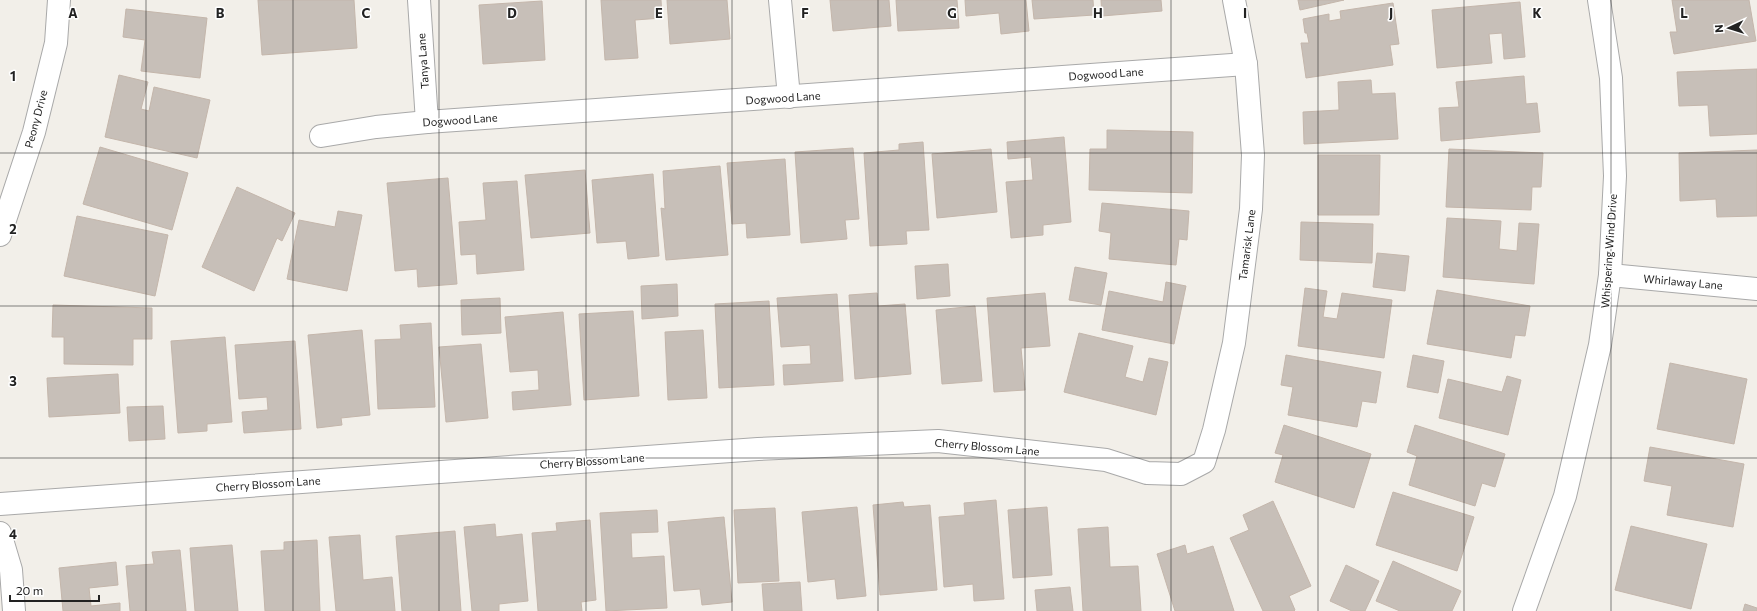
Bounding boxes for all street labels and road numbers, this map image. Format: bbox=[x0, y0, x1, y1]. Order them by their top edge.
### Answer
street label: Tanya Lane bbox=[414, 33, 431, 89]
street label: Dogwood Lane bbox=[1068, 64, 1144, 83]
street label: Peony Drive bbox=[22, 88, 50, 149]
street label: Dogwood Lane bbox=[745, 88, 821, 107]
street label: Dogwood Lane bbox=[422, 110, 498, 129]
street label: Whispering Wind Drive bbox=[1598, 193, 1619, 309]
street label: Tamarisk Lane bbox=[1236, 208, 1257, 281]
street label: Whirlaway Lane bbox=[1643, 272, 1723, 291]
street label: Cherry Blossom Lane bbox=[934, 435, 1040, 458]
street label: Cherry Blossom Lane bbox=[539, 450, 645, 471]
street label: Cherry Blossom Lane bbox=[215, 473, 321, 494]

